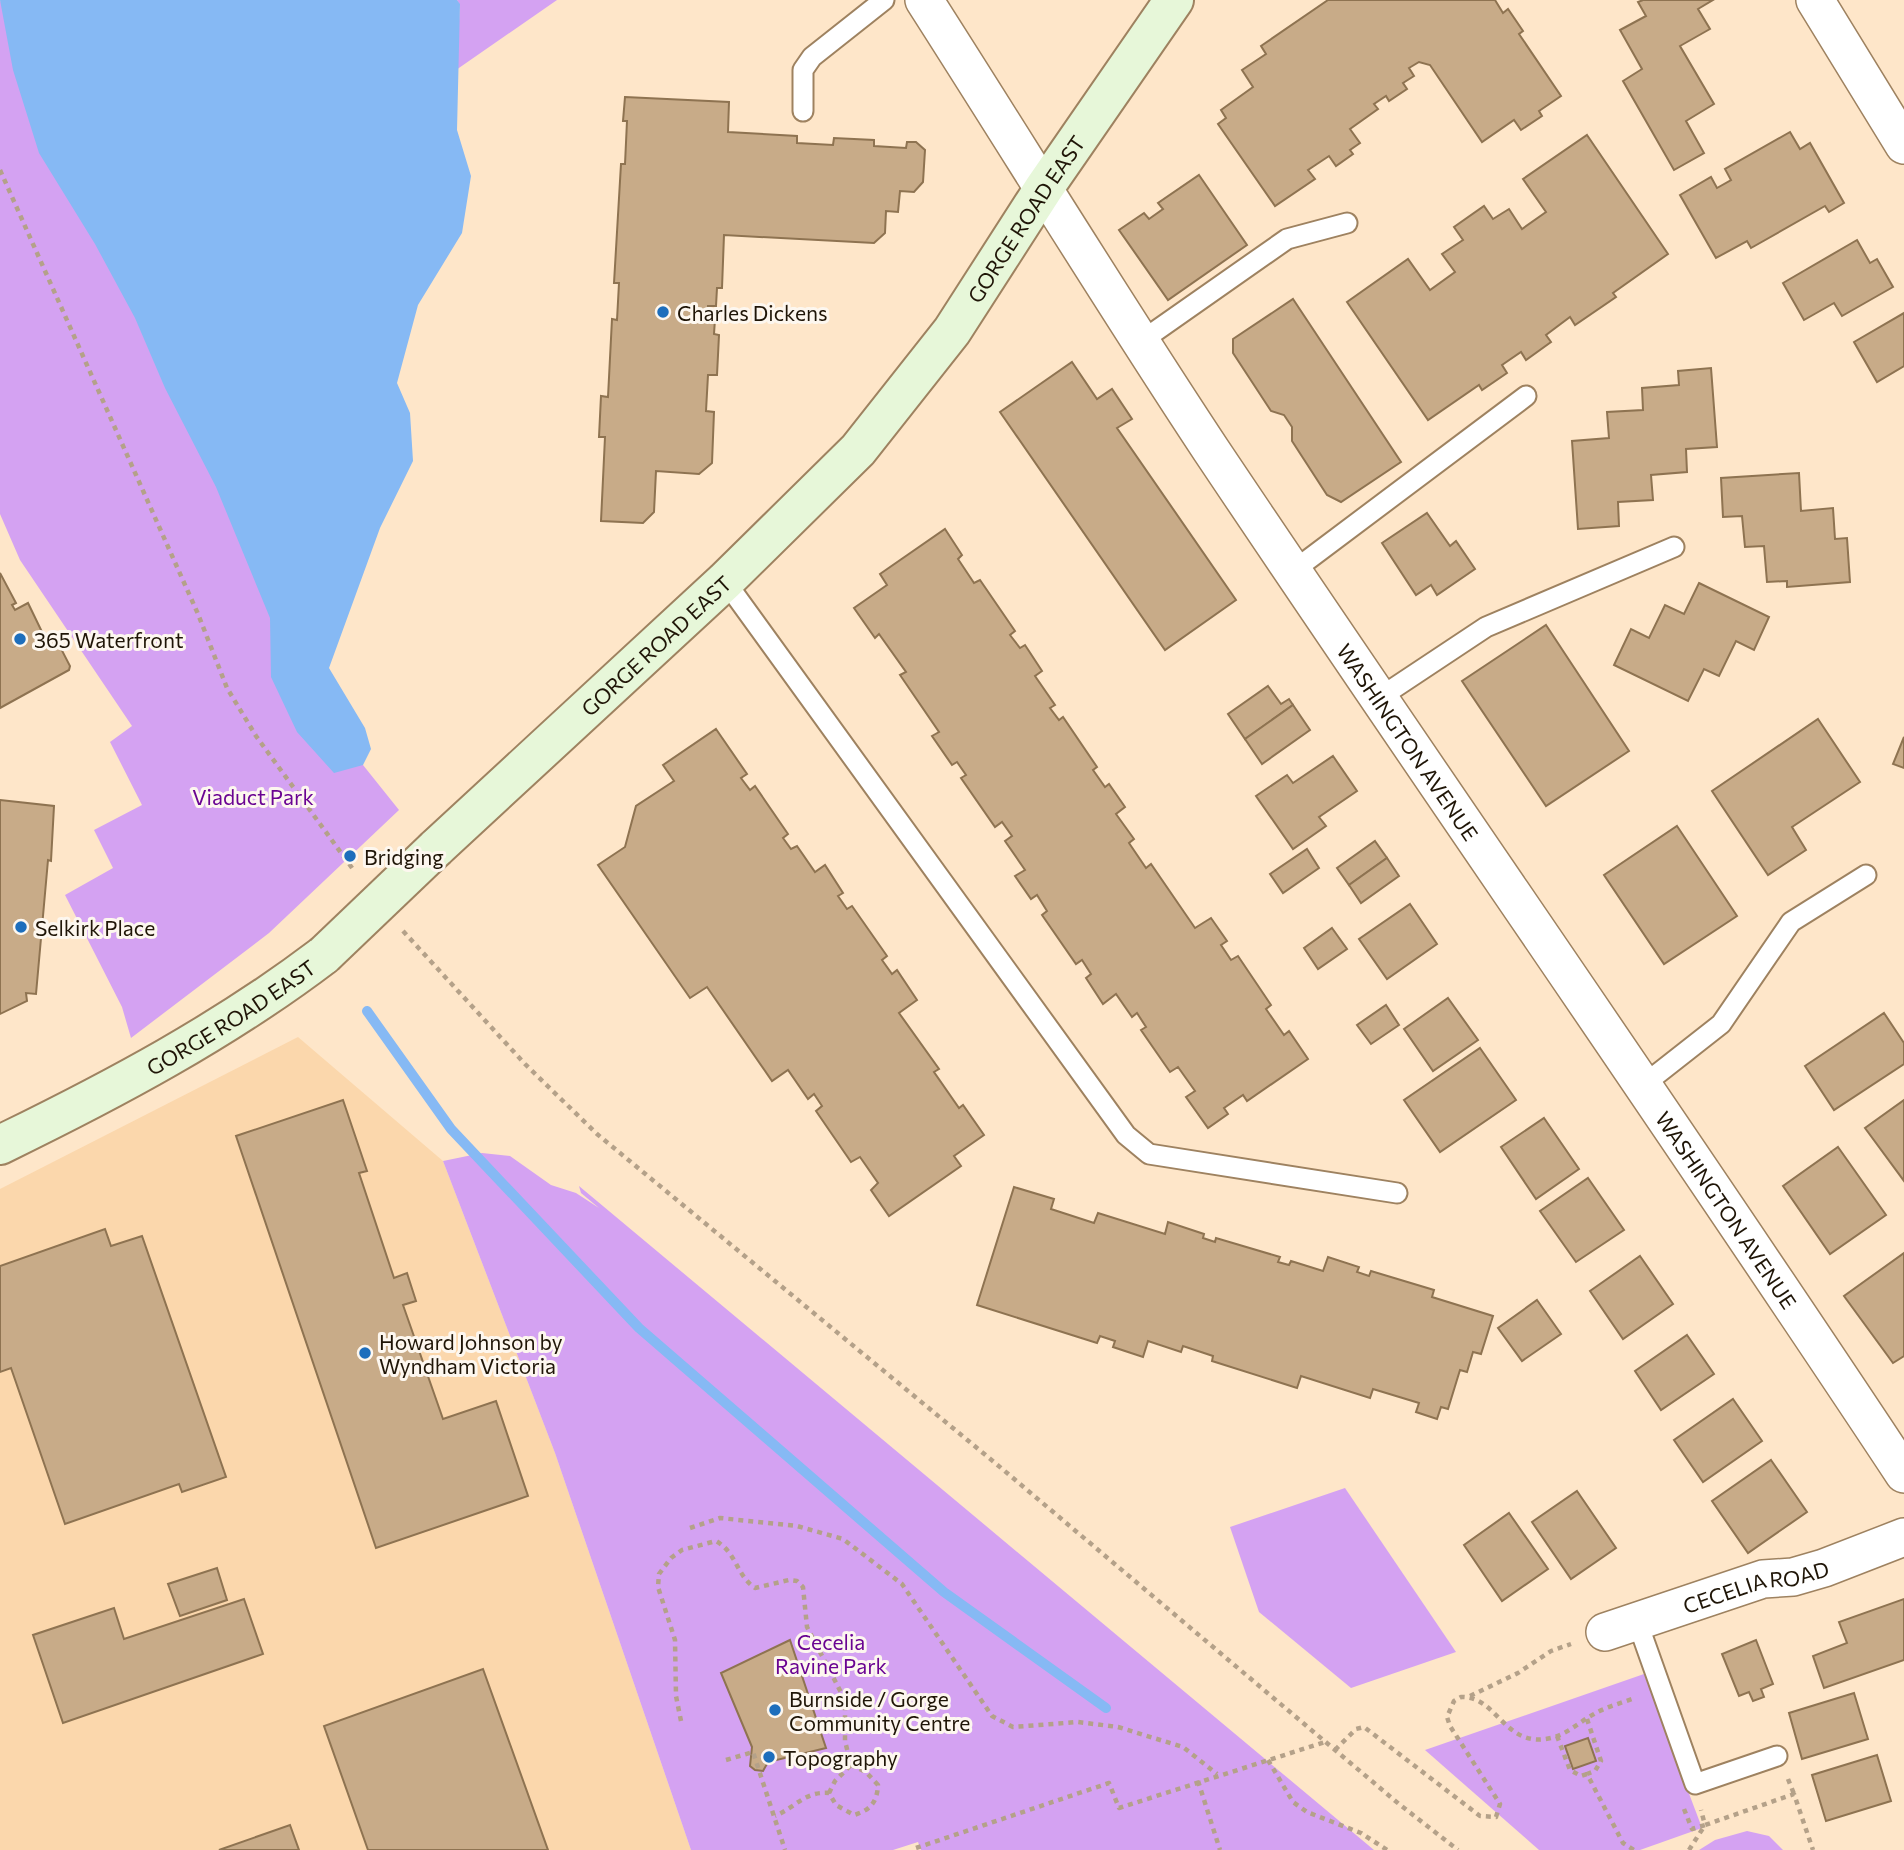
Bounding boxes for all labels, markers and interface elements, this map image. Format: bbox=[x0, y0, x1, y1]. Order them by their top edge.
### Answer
street label: GORGE ROAD EAST bbox=[961, 130, 1089, 307]
place label: Charles Dickens bbox=[677, 300, 828, 325]
marker: Charles Dickens bbox=[655, 304, 671, 320]
street label: GORGE ROAD EAST bbox=[576, 570, 736, 720]
place label: 365 Waterfront bbox=[34, 627, 184, 652]
marker: 365 Waterfront bbox=[12, 631, 28, 647]
street label: WASHINGTON AVENUE bbox=[1333, 639, 1484, 845]
park label: Viaduct Park bbox=[192, 784, 314, 809]
place label: Bridging bbox=[364, 844, 444, 869]
marker: Bridging bbox=[342, 848, 358, 864]
place label: Selkirk Place bbox=[35, 915, 155, 940]
marker: Selkirk Place bbox=[13, 919, 29, 935]
street label: GORGE ROAD EAST bbox=[142, 954, 320, 1079]
street label: WASHINGTON AVENUE bbox=[1651, 1106, 1803, 1313]
place label: Howard Johnson by Wyndham Victoria bbox=[379, 1329, 563, 1378]
marker: Howard Johnson by Wyndham Victoria bbox=[357, 1345, 373, 1361]
street label: CECELIA ROAD bbox=[1680, 1555, 1832, 1618]
park label: Cecelia Ravine Park bbox=[775, 1629, 887, 1678]
place label: Burnside / Gorge Community Centre bbox=[789, 1686, 970, 1735]
marker: Burnside / Gorge Community Centre bbox=[767, 1702, 783, 1718]
place label: Topography bbox=[783, 1745, 898, 1770]
marker: Topography bbox=[761, 1749, 777, 1765]

